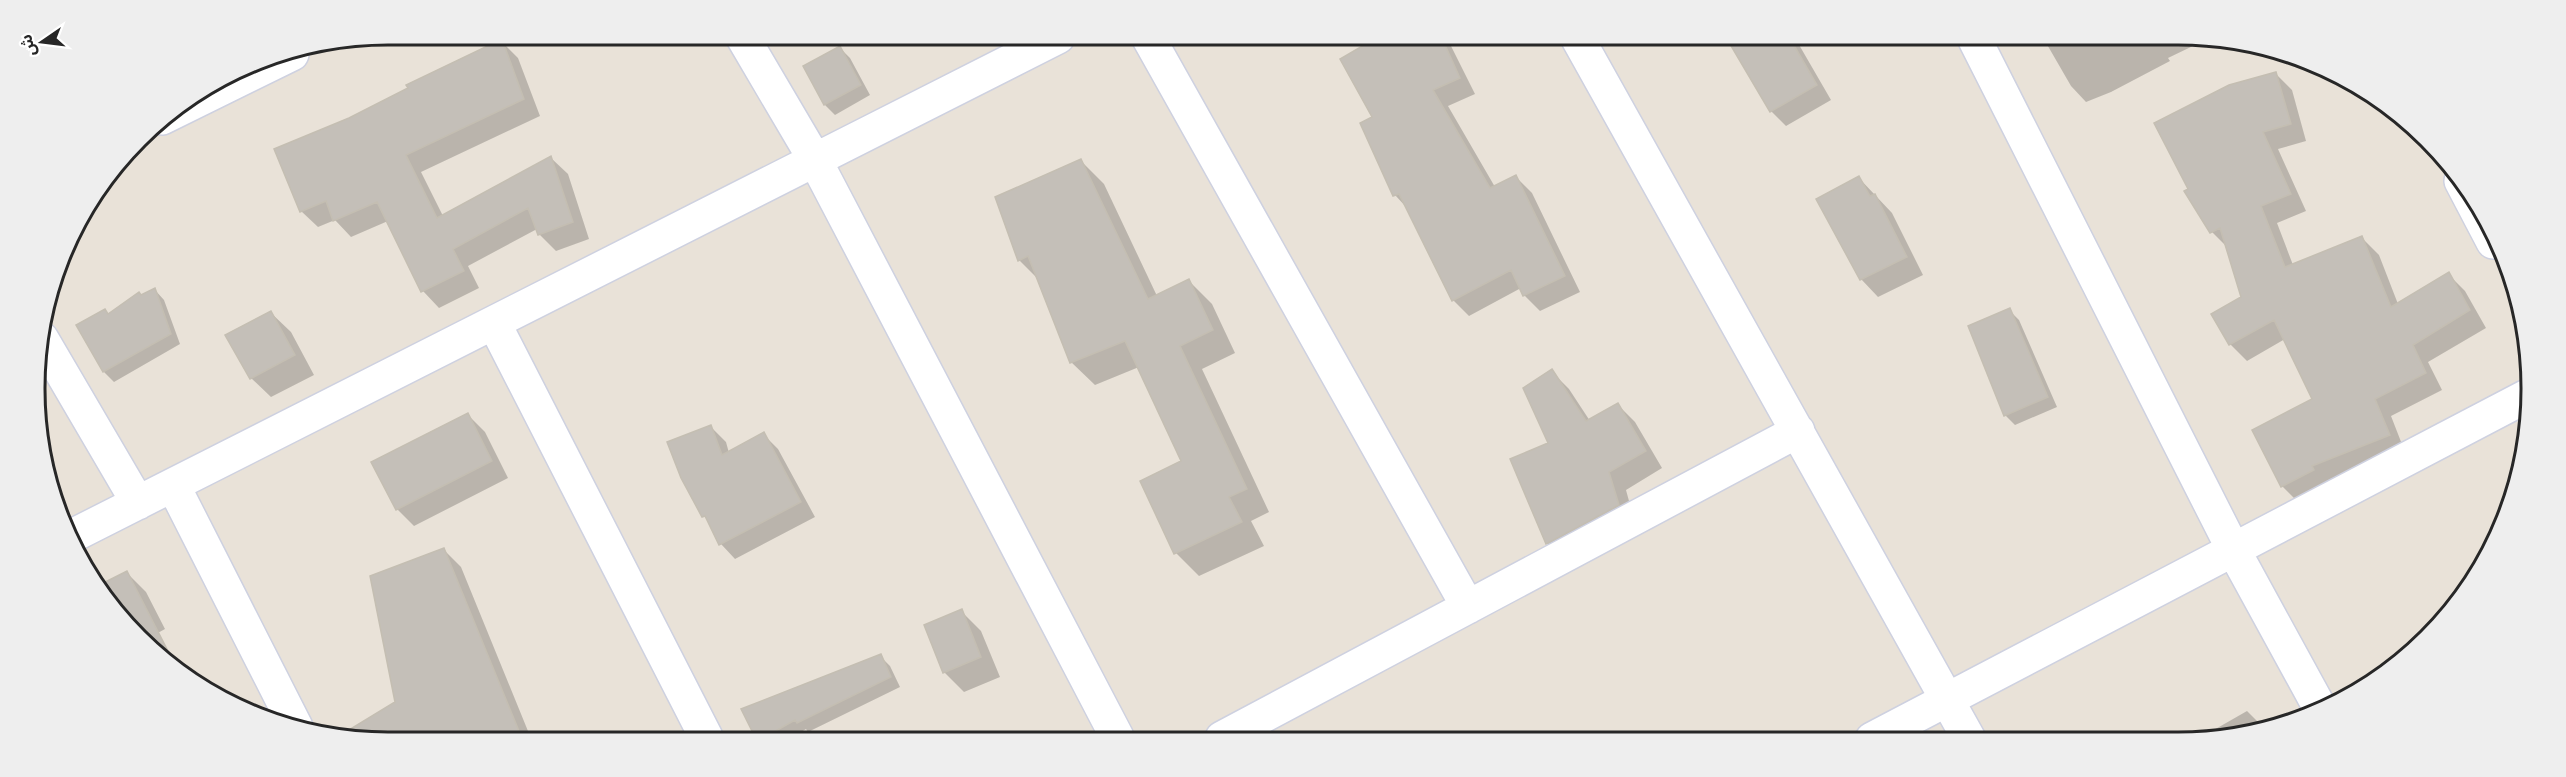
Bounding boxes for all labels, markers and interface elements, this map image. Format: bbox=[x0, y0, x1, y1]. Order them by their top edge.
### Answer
north arrow bbox=[12, 12, 72, 72]
text: ش bbox=[16, 32, 40, 58]

